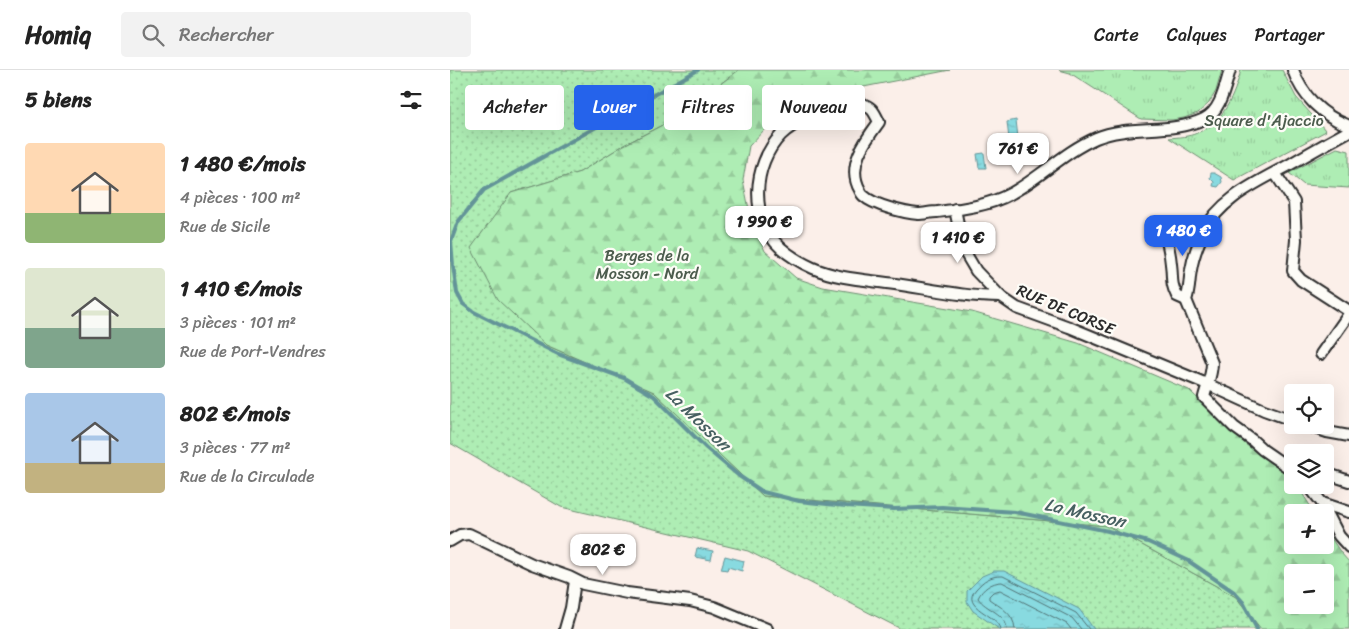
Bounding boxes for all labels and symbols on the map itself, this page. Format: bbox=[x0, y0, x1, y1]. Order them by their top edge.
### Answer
park label: Square d'Ajaccio bbox=[1204, 106, 1324, 135]
pin: 761 € bbox=[983, 132, 1053, 175]
pin: 1 990 € bbox=[718, 206, 810, 248]
pin: 1 480 € bbox=[1137, 214, 1229, 257]
pin: 1 410 € bbox=[912, 222, 1004, 264]
park label: Berges de la Mosson - Nord bbox=[596, 241, 700, 288]
street label: RUE DE CORSE bbox=[1012, 276, 1121, 344]
water label: La Mosson bbox=[657, 379, 740, 460]
water label: La Mosson bbox=[1042, 488, 1131, 538]
pin: 802 € bbox=[568, 534, 638, 576]

